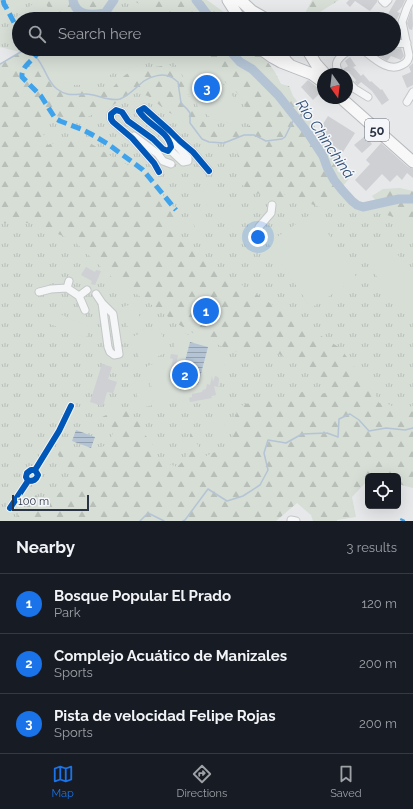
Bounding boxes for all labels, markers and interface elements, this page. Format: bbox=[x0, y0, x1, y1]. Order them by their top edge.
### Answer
search box bbox=[12, 12, 401, 56]
icon: search bbox=[26, 23, 48, 45]
text: Search here bbox=[58, 25, 141, 43]
north arrow bbox=[317, 68, 353, 104]
pin: 3 bbox=[194, 73, 220, 103]
water label: Río Chinchiná bbox=[292, 96, 358, 182]
road number: 50 bbox=[365, 119, 389, 141]
your location bbox=[248, 227, 268, 247]
pin: 1 bbox=[193, 296, 219, 326]
pin: 2 bbox=[172, 360, 198, 390]
map controls bbox=[365, 473, 401, 509]
button: locate bbox=[365, 473, 401, 509]
scale bar bbox=[12, 493, 89, 512]
text: 100 m bbox=[18, 495, 49, 508]
text: Nearby bbox=[16, 537, 75, 557]
text: 3 results bbox=[347, 540, 397, 555]
text: Bosque Popular El Prado bbox=[54, 587, 231, 605]
text: 1 bbox=[26, 596, 32, 611]
text: 120 m bbox=[361, 596, 397, 611]
text: Park bbox=[54, 605, 81, 620]
text: Complejo Acuático de Manizales bbox=[54, 647, 287, 665]
text: 2 bbox=[25, 656, 33, 671]
text: 200 m bbox=[359, 656, 397, 671]
text: Sports bbox=[54, 665, 93, 680]
text: Pista de velocidad Felipe Rojas bbox=[54, 707, 276, 725]
text: 3 bbox=[25, 716, 33, 731]
text: 200 m bbox=[359, 716, 397, 731]
text: Sports bbox=[54, 725, 93, 740]
tab: Map bbox=[51, 763, 74, 800]
tab: Directions bbox=[177, 763, 227, 800]
tab: Saved bbox=[330, 763, 362, 800]

